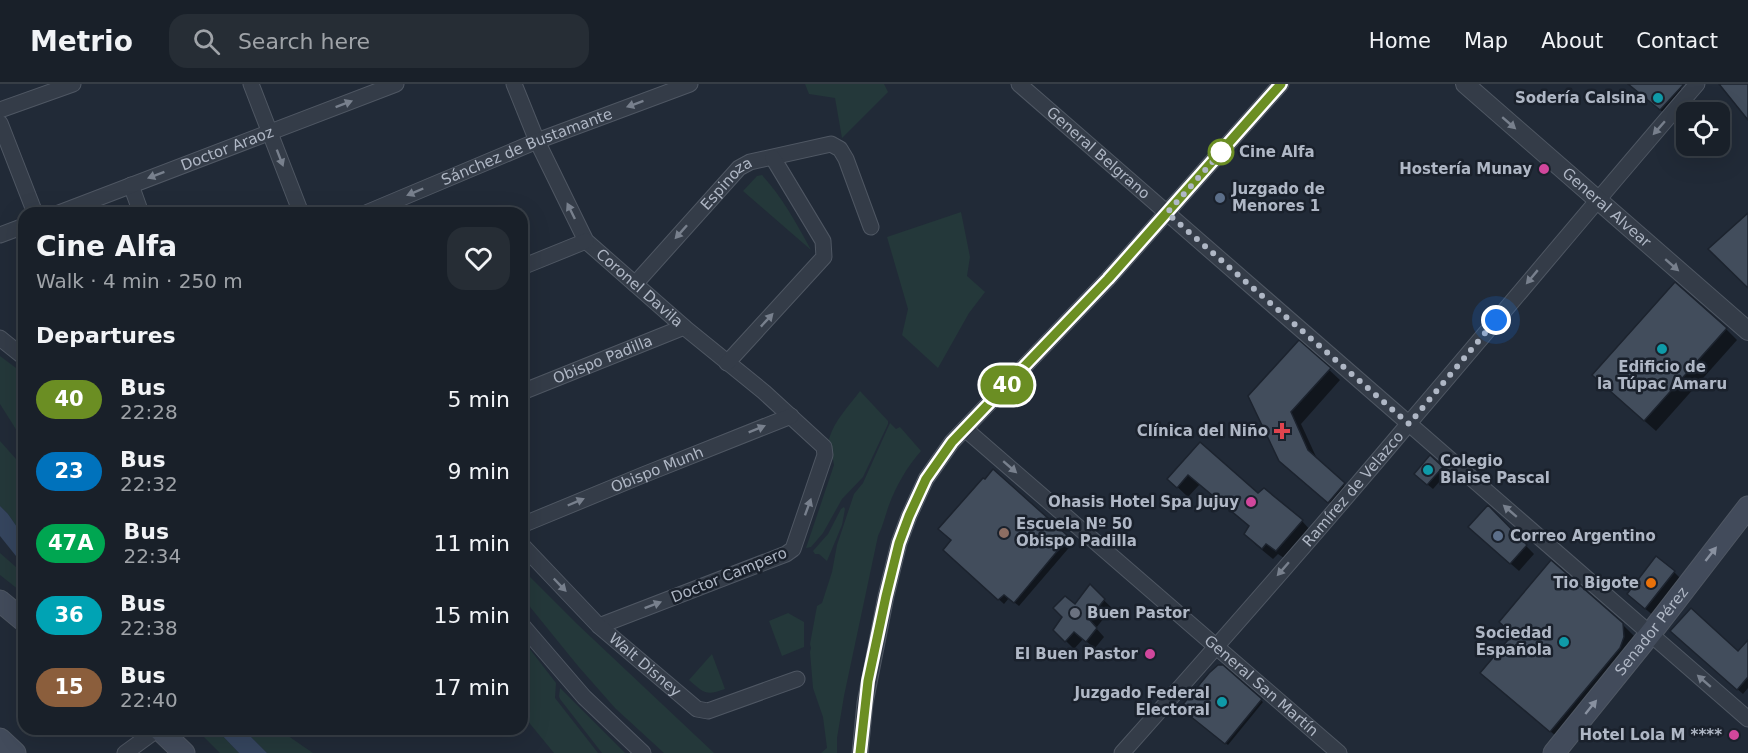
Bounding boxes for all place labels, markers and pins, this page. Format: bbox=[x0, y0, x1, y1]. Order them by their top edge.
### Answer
place label: Sodería Calsina bbox=[1515, 89, 1646, 107]
marker: Sodería Calsina bbox=[1651, 91, 1665, 105]
marker: Cine Alfa bbox=[1208, 139, 1234, 165]
place label: Cine Alfa bbox=[1239, 143, 1315, 161]
place label: Hostería Munay bbox=[1399, 160, 1532, 178]
marker: Hostería Munay bbox=[1537, 162, 1551, 176]
place label: Juzgado de Menores 1 bbox=[1231, 180, 1325, 215]
marker: Juzgado de Menores 1 bbox=[1213, 191, 1227, 205]
marker: Edificio de la Túpac Amaru bbox=[1655, 342, 1669, 356]
place label: Edificio de la Túpac Amaru bbox=[1597, 358, 1727, 393]
place label: Clínica del Niño bbox=[1137, 422, 1268, 440]
marker: Clínica del Niño bbox=[1273, 422, 1291, 440]
place label: Colegio Blaise Pascal bbox=[1440, 452, 1550, 487]
marker: Colegio Blaise Pascal bbox=[1421, 463, 1435, 477]
place label: Ohasis Hotel Spa Jujuy bbox=[1048, 493, 1239, 511]
marker: Ohasis Hotel Spa Jujuy bbox=[1244, 495, 1258, 509]
place label: Escuela Nº 50 Obispo Padilla bbox=[1016, 515, 1137, 550]
marker: Escuela Nº 50 Obispo Padilla bbox=[997, 526, 1011, 540]
place label: Correo Argentino bbox=[1510, 527, 1656, 545]
marker: Correo Argentino bbox=[1491, 529, 1505, 543]
place label: Tio Bigote bbox=[1553, 574, 1639, 592]
marker: Tio Bigote bbox=[1644, 576, 1658, 590]
place label: Buen Pastor bbox=[1087, 604, 1190, 622]
marker: Buen Pastor bbox=[1068, 606, 1082, 620]
place label: Sociedad Española bbox=[1475, 624, 1552, 659]
marker: Sociedad Española bbox=[1557, 635, 1571, 649]
place label: El Buen Pastor bbox=[1015, 645, 1139, 663]
marker: El Buen Pastor bbox=[1143, 647, 1157, 661]
place label: Juzgado Federal Electoral bbox=[1074, 684, 1210, 719]
marker: Juzgado Federal Electoral bbox=[1215, 695, 1229, 709]
place label: Hotel Lola M **** bbox=[1580, 726, 1722, 744]
marker: Hotel Lola M **** bbox=[1727, 728, 1741, 742]

